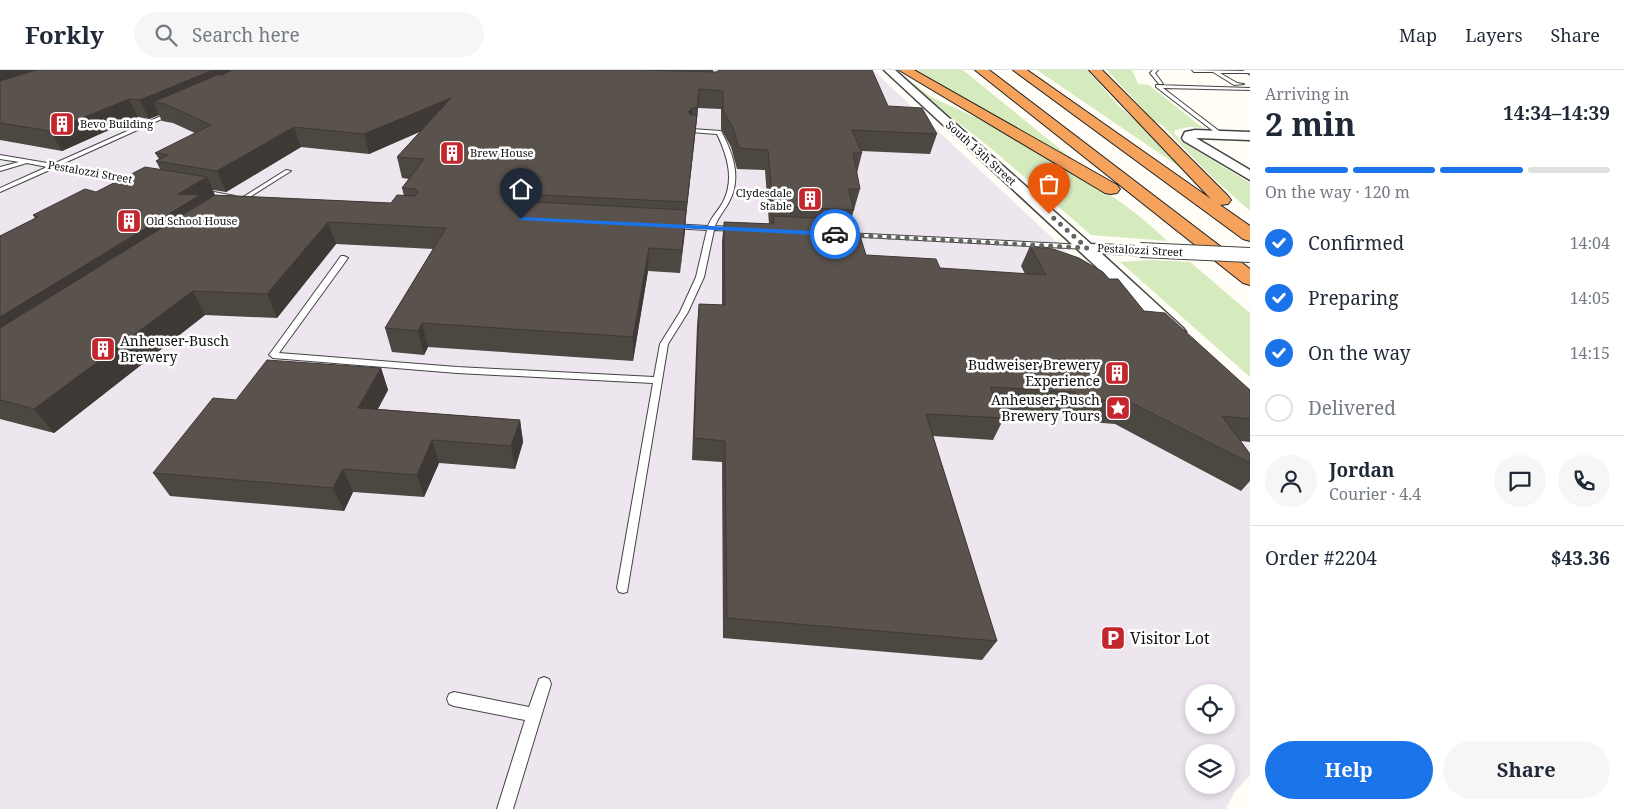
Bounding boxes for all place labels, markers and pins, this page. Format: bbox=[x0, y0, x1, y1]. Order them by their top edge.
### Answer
building icon: Bevo Building bbox=[49, 111, 75, 137]
place label: Bevo Building bbox=[80, 116, 153, 131]
building icon: Brew House bbox=[439, 140, 465, 166]
place label: Brew House bbox=[470, 145, 534, 160]
pin bbox=[1028, 163, 1070, 214]
pin bbox=[500, 168, 542, 219]
place label: Clydesdale Stable bbox=[736, 185, 792, 213]
building icon: Clydesdale Stable bbox=[797, 186, 823, 212]
building icon: Old School House bbox=[116, 208, 142, 234]
place label: Old School House bbox=[146, 213, 238, 228]
place label: Anheuser-Busch Brewery bbox=[120, 331, 229, 366]
building icon: Anheuser-Busch Brewery bbox=[90, 336, 116, 362]
place label: Budweiser Brewery Experience bbox=[968, 355, 1100, 390]
building icon: Budweiser Brewery Experience bbox=[1104, 360, 1130, 386]
place label: Anheuser-Busch Brewery Tours bbox=[991, 390, 1100, 425]
place icon: Anheuser-Busch Brewery Tours bbox=[1105, 395, 1131, 421]
parking icon: Visitor Lot bbox=[1100, 625, 1126, 651]
place label: Visitor Lot bbox=[1130, 627, 1210, 649]

